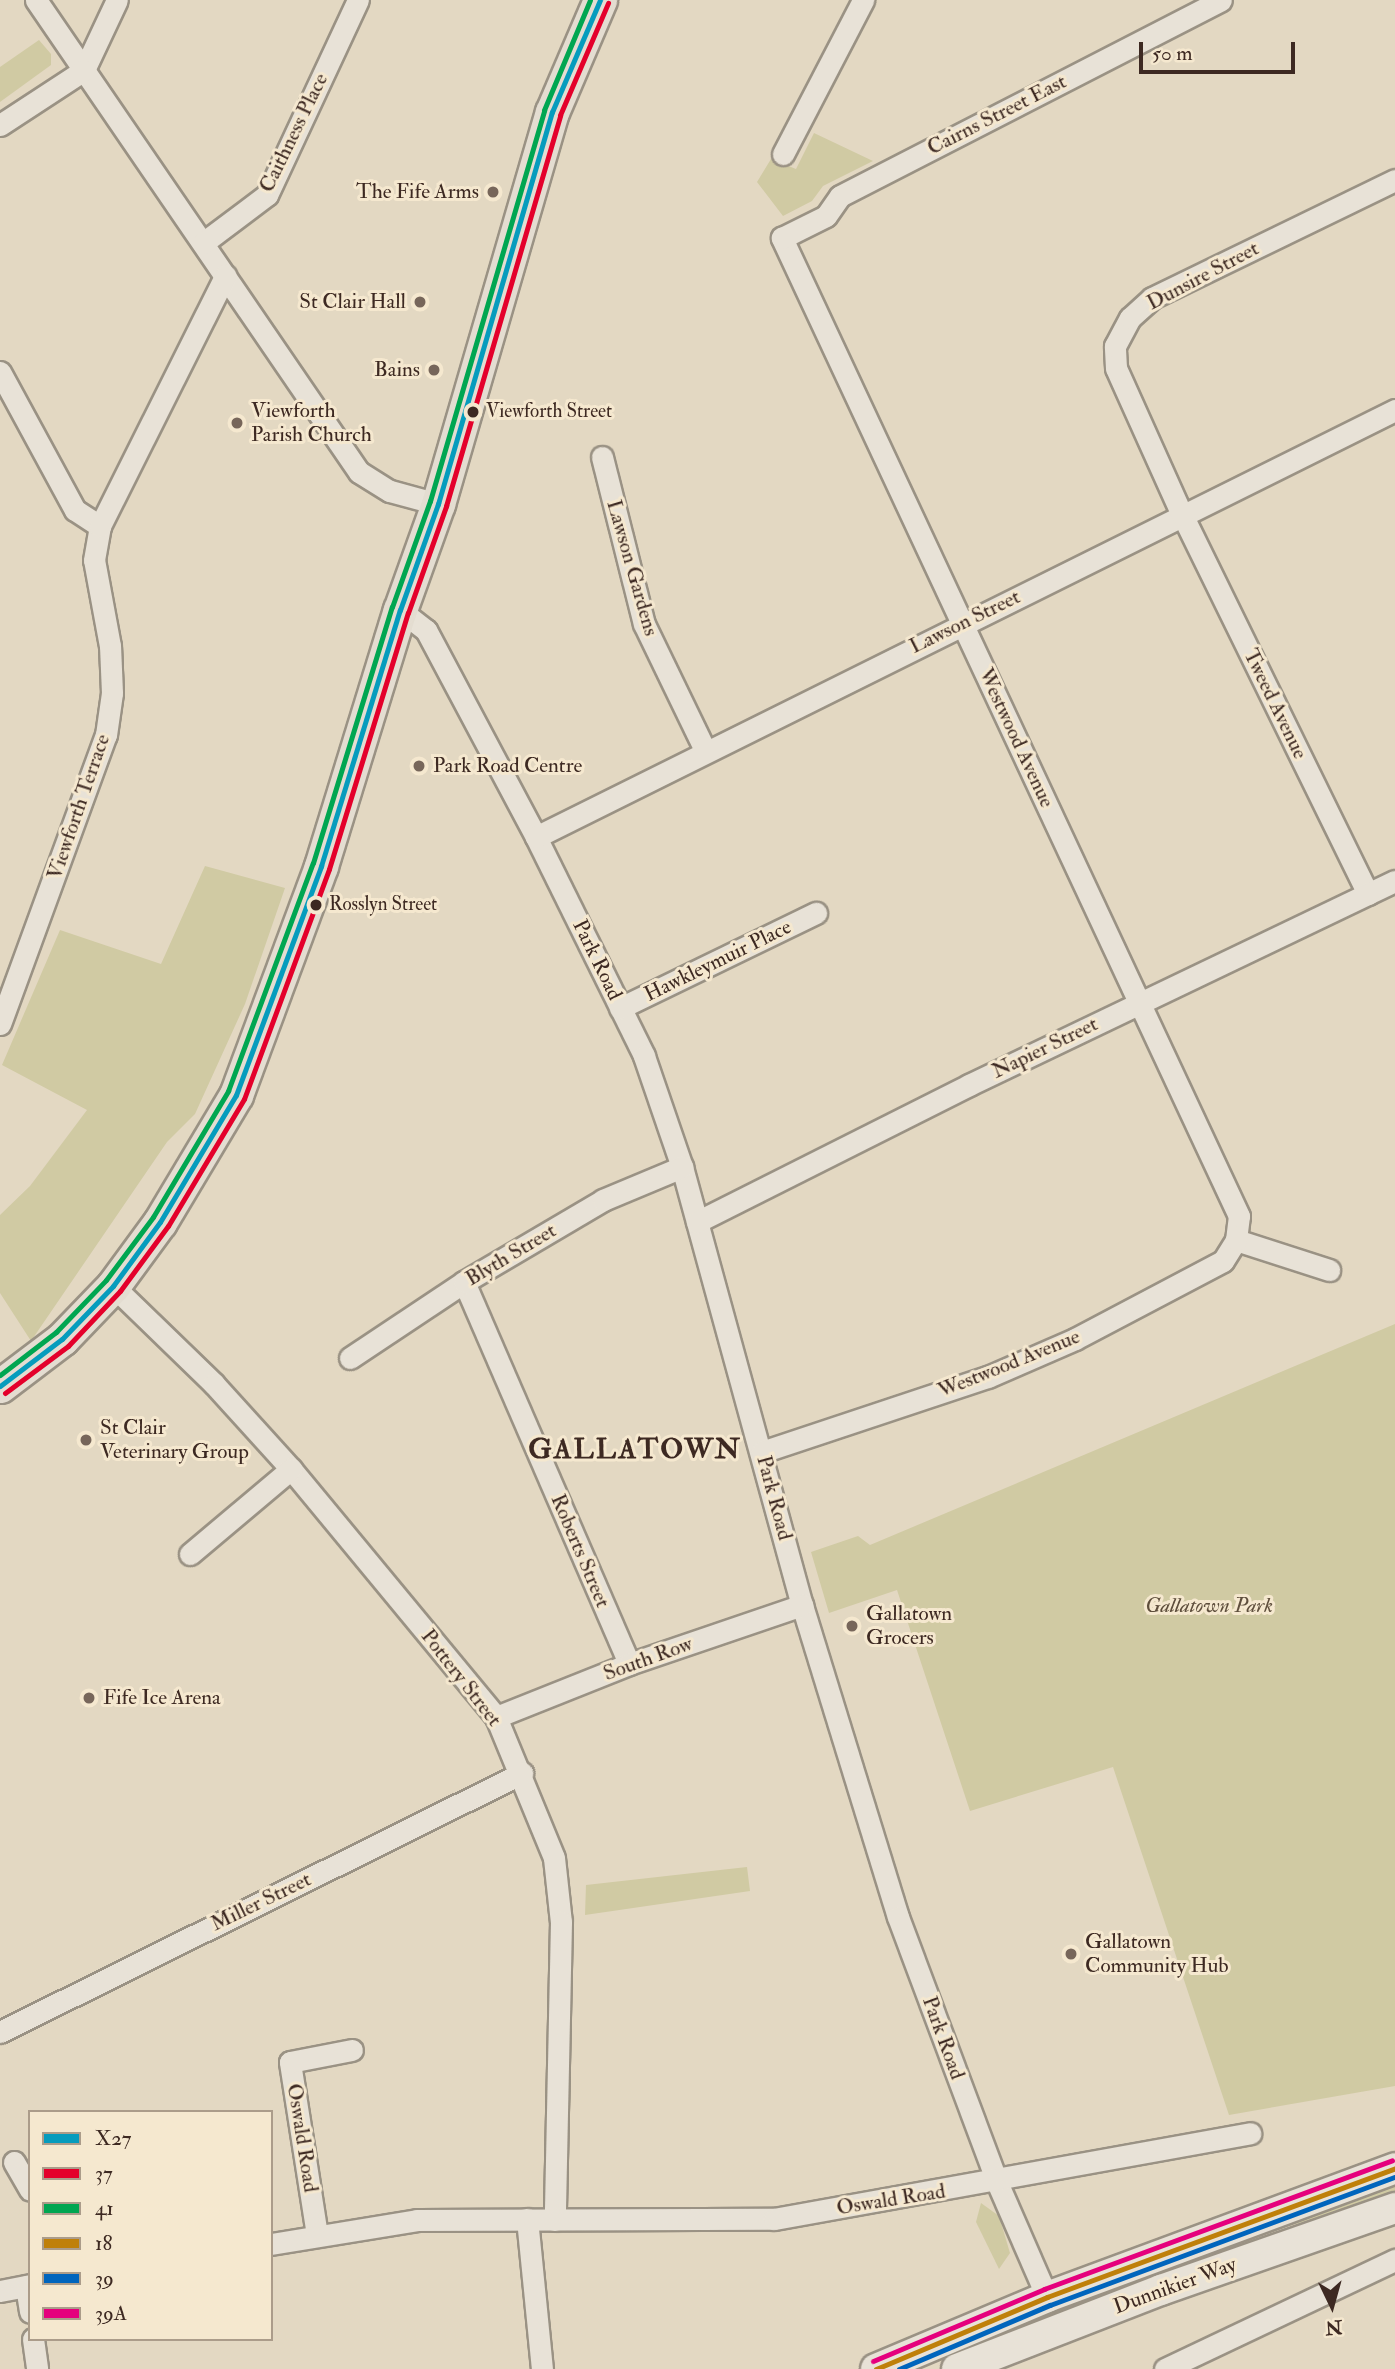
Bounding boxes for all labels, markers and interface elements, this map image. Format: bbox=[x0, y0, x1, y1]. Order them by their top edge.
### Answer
scale bar bbox=[1143, 28, 1299, 72]
text: 50 m bbox=[1152, 40, 1193, 67]
street label: Caithness Place bbox=[254, 69, 334, 197]
street label: Cairns Street East bbox=[923, 69, 1071, 161]
place label: The Fife Arms bbox=[356, 179, 479, 205]
marker: The Fife Arms bbox=[485, 184, 501, 200]
street label: Dunsire Street bbox=[1143, 236, 1263, 316]
place label: St Clair Hall bbox=[299, 289, 406, 315]
marker: St Clair Hall bbox=[412, 294, 428, 310]
place label: Bains bbox=[374, 357, 420, 383]
marker: Bains bbox=[426, 362, 442, 378]
place label: Viewforth Parish Church bbox=[251, 398, 372, 448]
place label: Viewforth Street bbox=[486, 401, 612, 423]
marker: Viewforth Street bbox=[466, 405, 480, 419]
marker: Viewforth Parish Church bbox=[229, 415, 245, 431]
street label: Lawson Gardens bbox=[601, 497, 663, 639]
street label: Lawson Street bbox=[906, 584, 1024, 660]
street label: Tweed Avenue bbox=[1238, 645, 1312, 763]
street label: Westwood Avenue bbox=[973, 664, 1059, 812]
street label: Viewforth Terrace bbox=[42, 731, 116, 883]
place label: Park Road Centre bbox=[433, 753, 582, 779]
marker: Park Road Centre bbox=[411, 758, 427, 774]
place label: Rosslyn Street bbox=[329, 894, 437, 916]
marker: Rosslyn Street bbox=[309, 898, 323, 912]
street label: Hawkleymuir Place bbox=[640, 915, 796, 1007]
street label: Park Road bbox=[567, 916, 627, 1004]
street label: Napier Street bbox=[988, 1012, 1102, 1084]
street label: Blyth Street bbox=[461, 1218, 561, 1292]
street label: Westwood Avenue bbox=[934, 1324, 1084, 1404]
place label: St Clair Veterinary Group bbox=[100, 1415, 249, 1465]
marker: St Clair Veterinary Group bbox=[78, 1432, 94, 1448]
district label: GALLATOWN bbox=[529, 1433, 741, 1467]
street label: Park Road bbox=[751, 1453, 797, 1543]
street label: Roberts Street bbox=[545, 1490, 615, 1612]
park label: Gallatown Park bbox=[1145, 1593, 1273, 1619]
place label: Gallatown Grocers bbox=[866, 1601, 952, 1651]
marker: Gallatown Grocers bbox=[844, 1618, 860, 1634]
street label: Pottery Street bbox=[415, 1624, 507, 1732]
street label: South Row bbox=[600, 1631, 696, 1687]
place label: Fife Ice Arena bbox=[103, 1685, 221, 1711]
marker: Fife Ice Arena bbox=[81, 1690, 97, 1706]
street label: Miller Street bbox=[207, 1867, 315, 1937]
place label: Gallatown Community Hub bbox=[1085, 1929, 1229, 1979]
marker: Gallatown Community Hub bbox=[1063, 1946, 1079, 1962]
street label: Park Road bbox=[916, 1993, 970, 2083]
street label: Oswald Road bbox=[281, 2082, 323, 2194]
legend bbox=[28, 2110, 273, 2341]
text: X27 bbox=[95, 2125, 131, 2152]
text: 37 bbox=[95, 2160, 113, 2187]
street label: Oswald Road bbox=[835, 2179, 947, 2221]
text: 41 bbox=[95, 2195, 114, 2222]
text: 18 bbox=[95, 2230, 112, 2257]
street label: Dunnikier Way bbox=[1110, 2252, 1240, 2320]
text: 39 bbox=[95, 2265, 114, 2292]
north arrow bbox=[1297, 2271, 1367, 2341]
text: 39A bbox=[95, 2300, 127, 2327]
text: N bbox=[1324, 2314, 1343, 2340]

